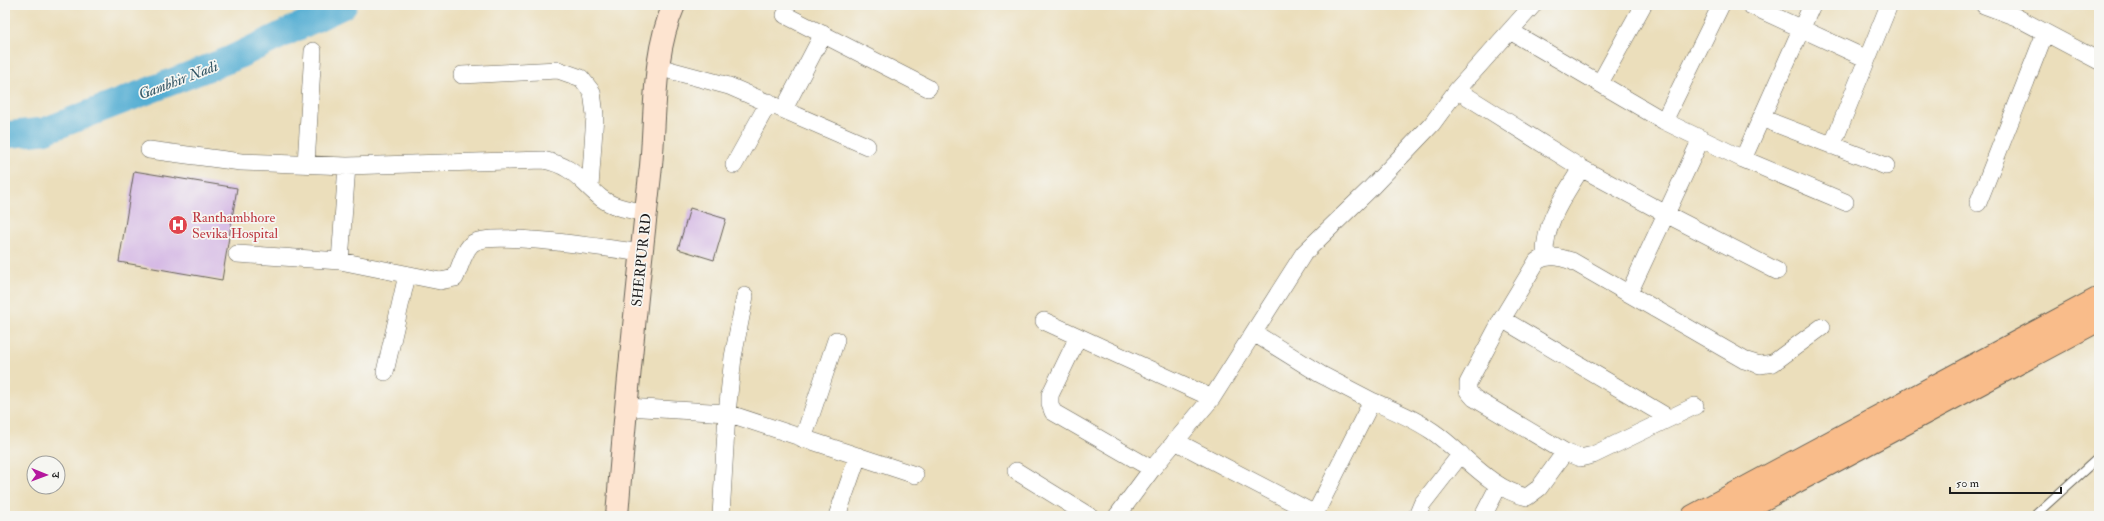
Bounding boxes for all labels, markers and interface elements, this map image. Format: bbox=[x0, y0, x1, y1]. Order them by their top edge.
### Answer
water label: Gambhir Nadi bbox=[136, 57, 220, 104]
place label: Ranthambhore Sevika Hospital bbox=[192, 209, 278, 243]
street label: SHERPUR RD bbox=[628, 213, 655, 308]
hospital icon: Ranthambhore Sevika Hospital bbox=[167, 214, 189, 236]
north arrow bbox=[26, 455, 66, 495]
scale bar bbox=[1950, 469, 2061, 495]
text: उ bbox=[49, 471, 62, 479]
text: 50 m bbox=[1956, 476, 1980, 491]

